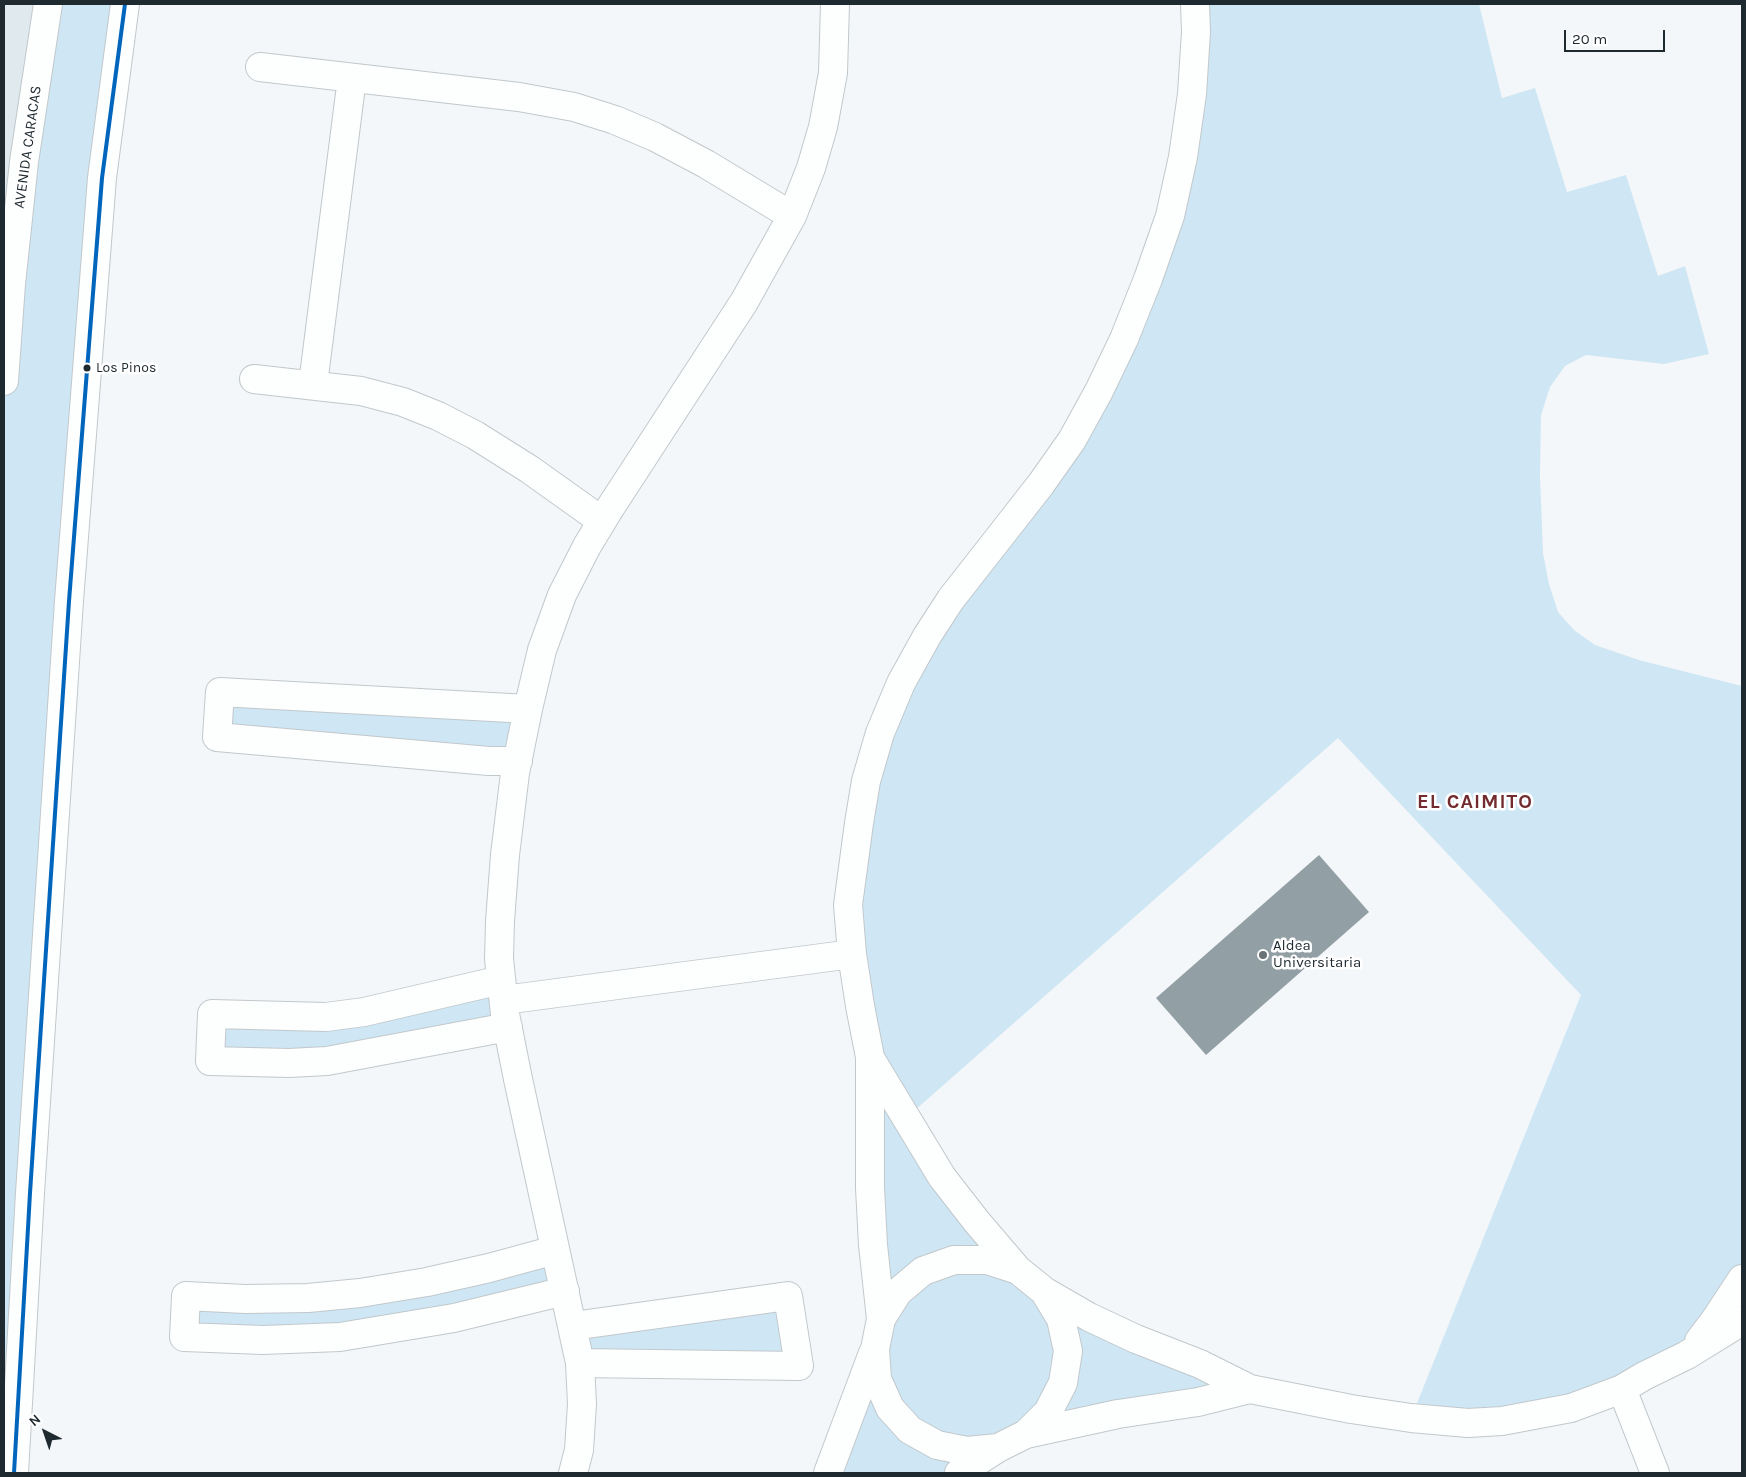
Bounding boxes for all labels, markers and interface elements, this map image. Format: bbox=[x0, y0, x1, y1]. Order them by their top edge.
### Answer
scale bar bbox=[1566, 20, 1667, 52]
text: 20 m bbox=[1572, 30, 1607, 48]
street label: AVENIDA CARACAS bbox=[10, 84, 46, 210]
place label: Los Pinos bbox=[96, 360, 156, 376]
marker: Los Pinos bbox=[82, 363, 92, 373]
district label: EL CAIMITO bbox=[1416, 790, 1534, 814]
place label: Aldea Universitaria bbox=[1273, 937, 1361, 972]
marker: Aldea Universitaria bbox=[1257, 949, 1269, 961]
north arrow bbox=[20, 1407, 70, 1457]
text: N bbox=[25, 1411, 44, 1430]

